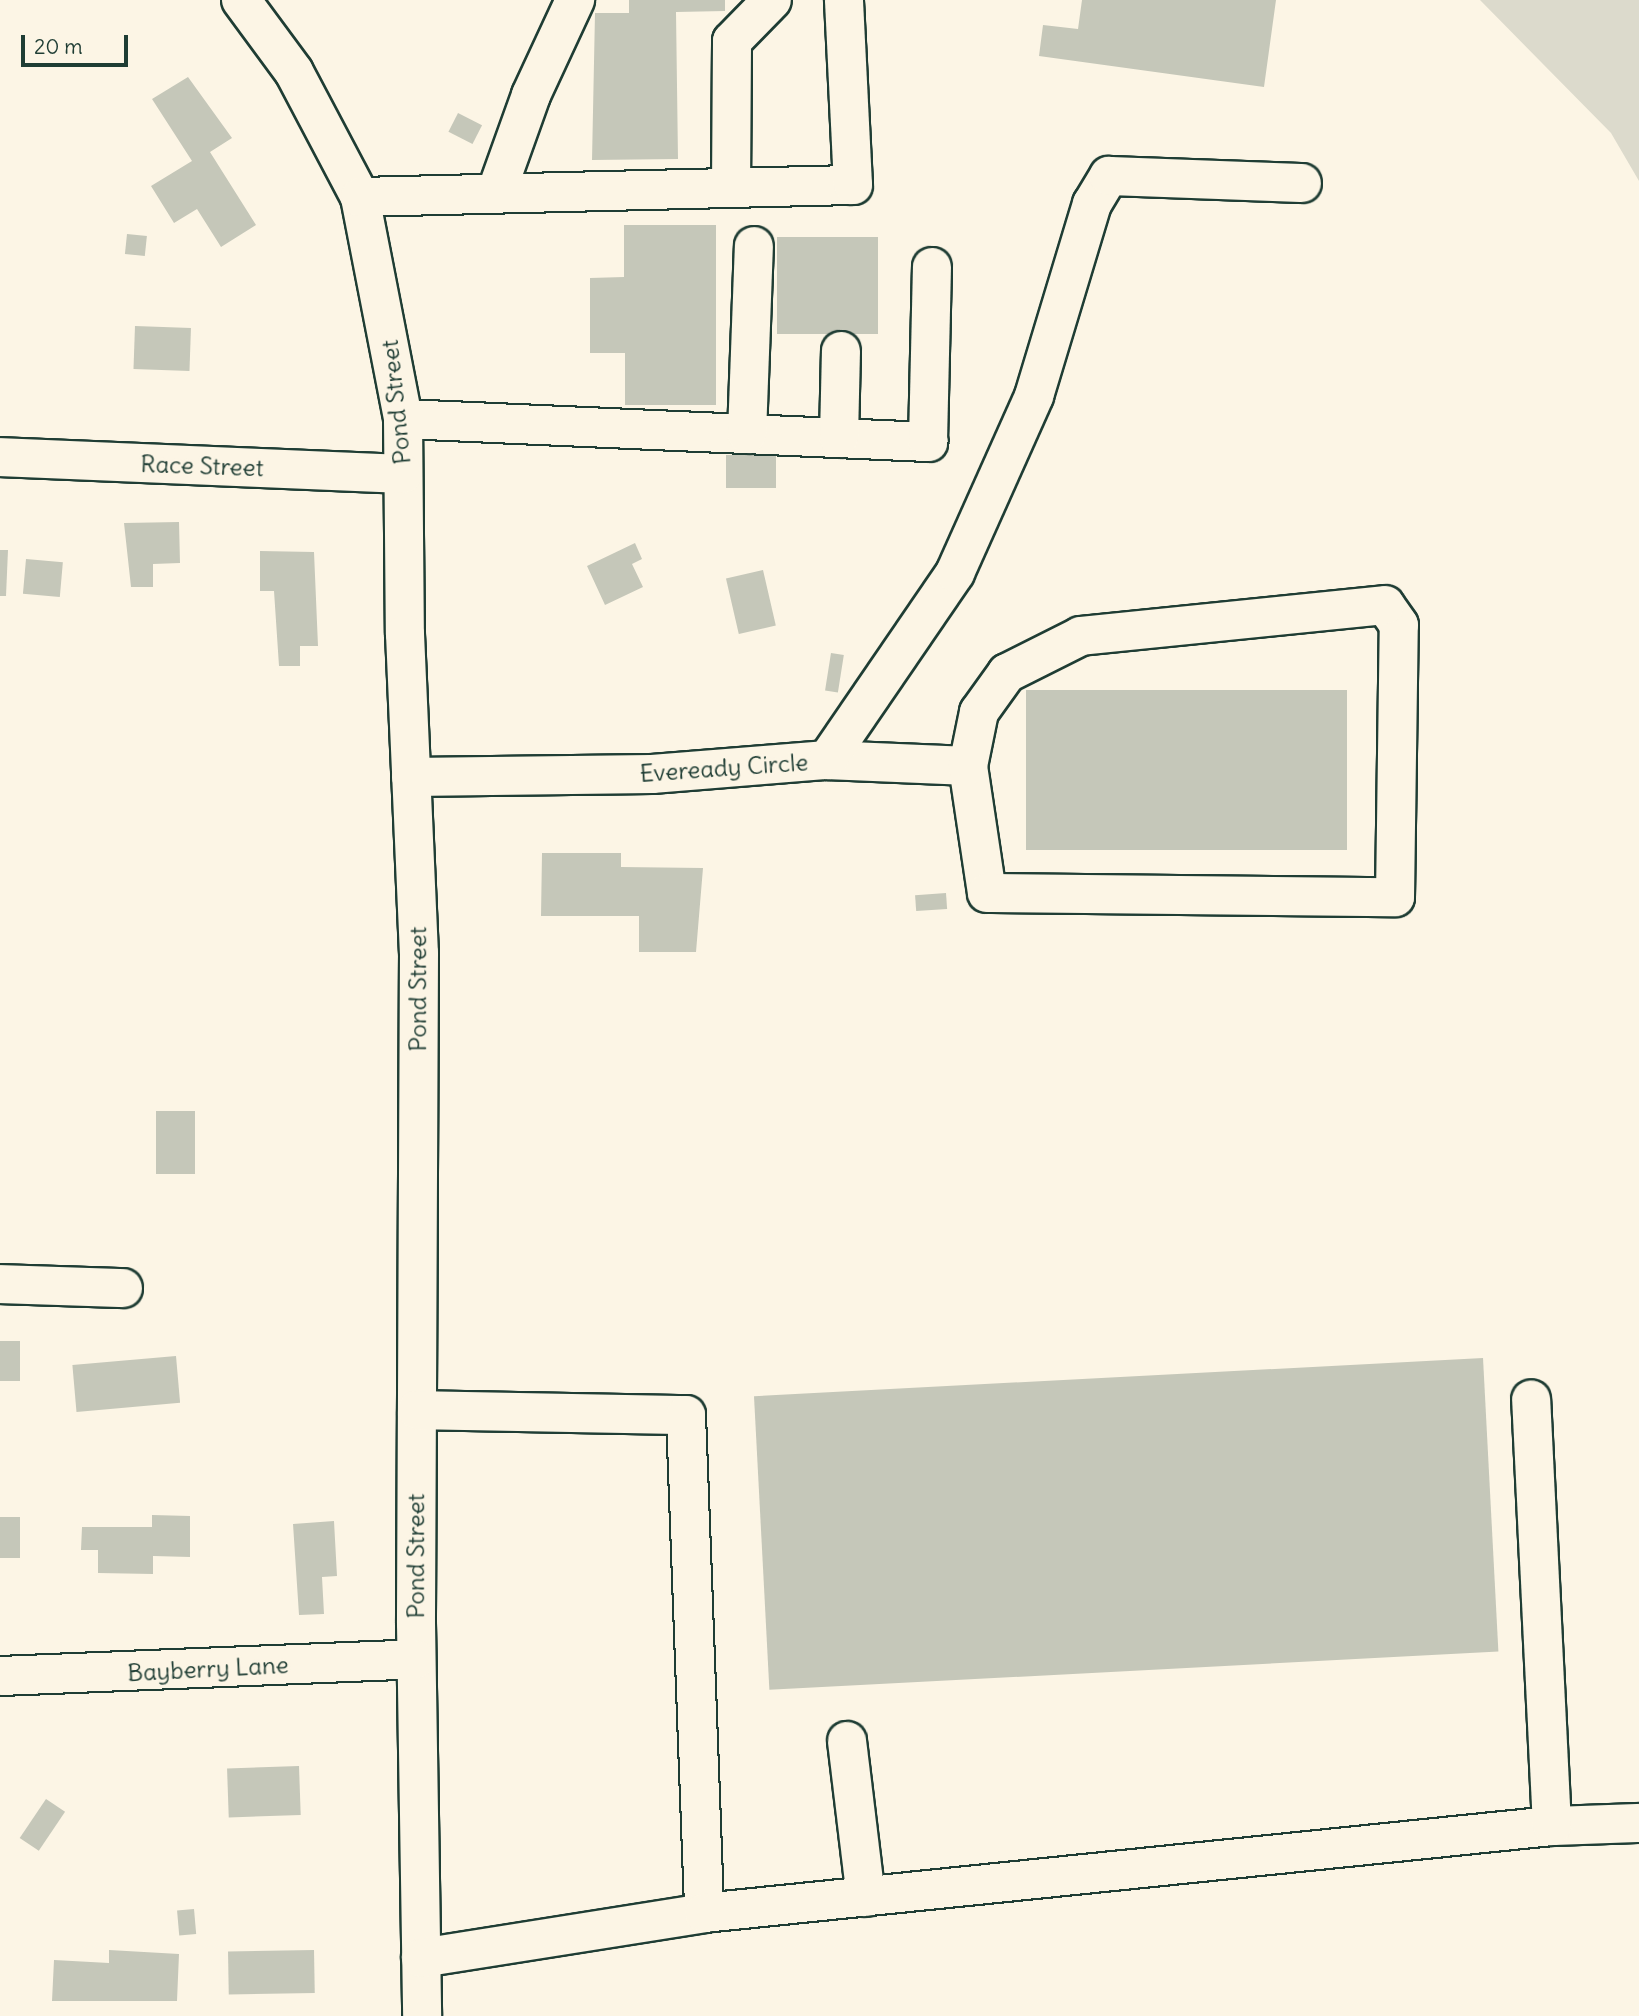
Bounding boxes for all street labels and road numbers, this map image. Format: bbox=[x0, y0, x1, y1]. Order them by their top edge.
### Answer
street label: Pond Street bbox=[375, 338, 417, 466]
street label: Race Street bbox=[140, 449, 264, 483]
street label: Eveready Circle bbox=[639, 748, 809, 788]
street label: Pond Street bbox=[404, 926, 432, 1052]
street label: Pond Street bbox=[402, 1493, 430, 1619]
street label: Bayberry Lane bbox=[127, 1650, 289, 1688]

